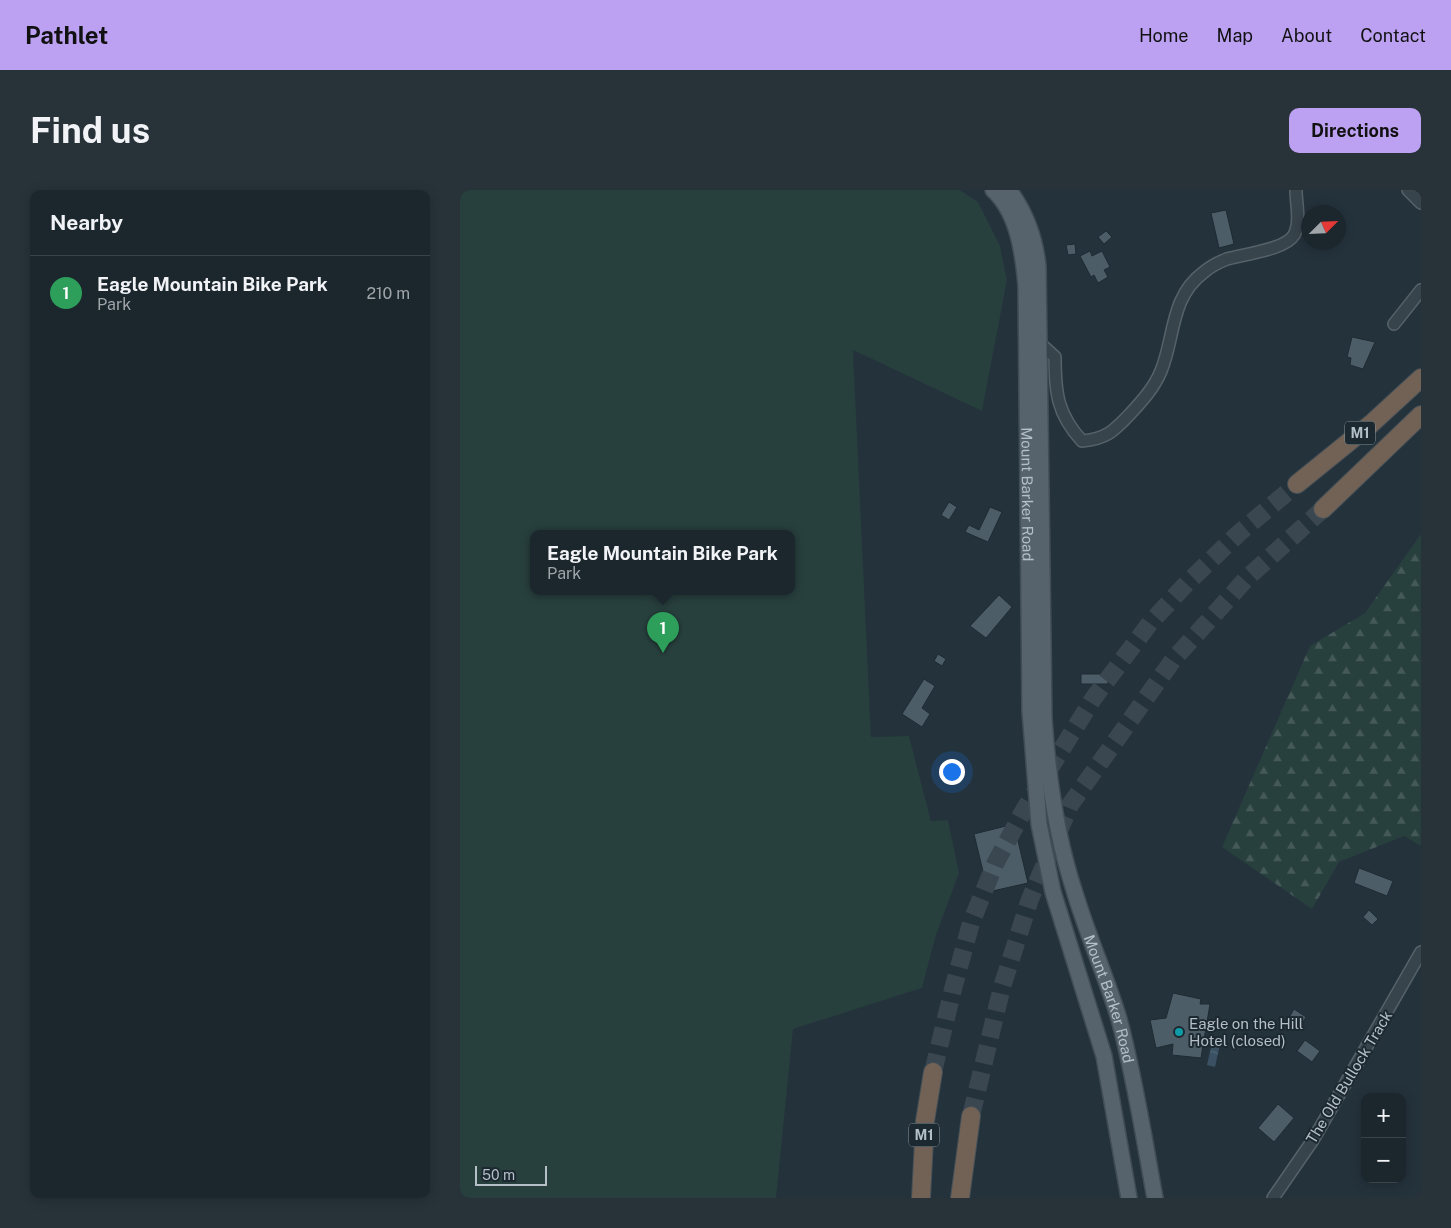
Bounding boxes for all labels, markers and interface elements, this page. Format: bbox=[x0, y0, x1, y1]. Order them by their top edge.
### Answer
text: Pathlet bbox=[25, 21, 108, 49]
text: Home bbox=[1139, 25, 1189, 46]
text: Map bbox=[1217, 25, 1253, 46]
text: About bbox=[1281, 25, 1332, 46]
text: Contact bbox=[1360, 25, 1426, 46]
button: Directions bbox=[1289, 108, 1421, 153]
text: Find us bbox=[30, 110, 150, 151]
north arrow bbox=[1301, 205, 1346, 250]
text: Nearby bbox=[50, 210, 123, 235]
text: Eagle Mountain Bike Park bbox=[97, 273, 328, 295]
text: 1 bbox=[63, 284, 69, 303]
text: 210 m bbox=[366, 284, 410, 303]
text: Park bbox=[97, 295, 131, 314]
road number: M1 bbox=[1345, 422, 1375, 444]
street label: Mount Barker Road bbox=[1019, 427, 1037, 561]
popup bbox=[530, 530, 795, 595]
text: Eagle Mountain Bike Park bbox=[547, 542, 778, 564]
text: Park bbox=[547, 564, 581, 583]
pin: 1 bbox=[647, 612, 679, 653]
your location bbox=[939, 759, 965, 785]
street label: Mount Barker Road bbox=[1081, 932, 1138, 1065]
street label: The Old Bullock Track bbox=[1303, 1007, 1395, 1147]
place label: Eagle on the Hill Hotel (closed) bbox=[1189, 1015, 1303, 1049]
marker: Eagle on the Hill Hotel (closed) bbox=[1173, 1026, 1185, 1038]
map controls bbox=[1361, 1093, 1406, 1183]
button: + bbox=[1361, 1093, 1406, 1138]
road number: M1 bbox=[909, 1124, 939, 1146]
button: − bbox=[1361, 1138, 1406, 1183]
scale bar bbox=[475, 1163, 548, 1186]
text: 50 m bbox=[482, 1167, 515, 1183]

